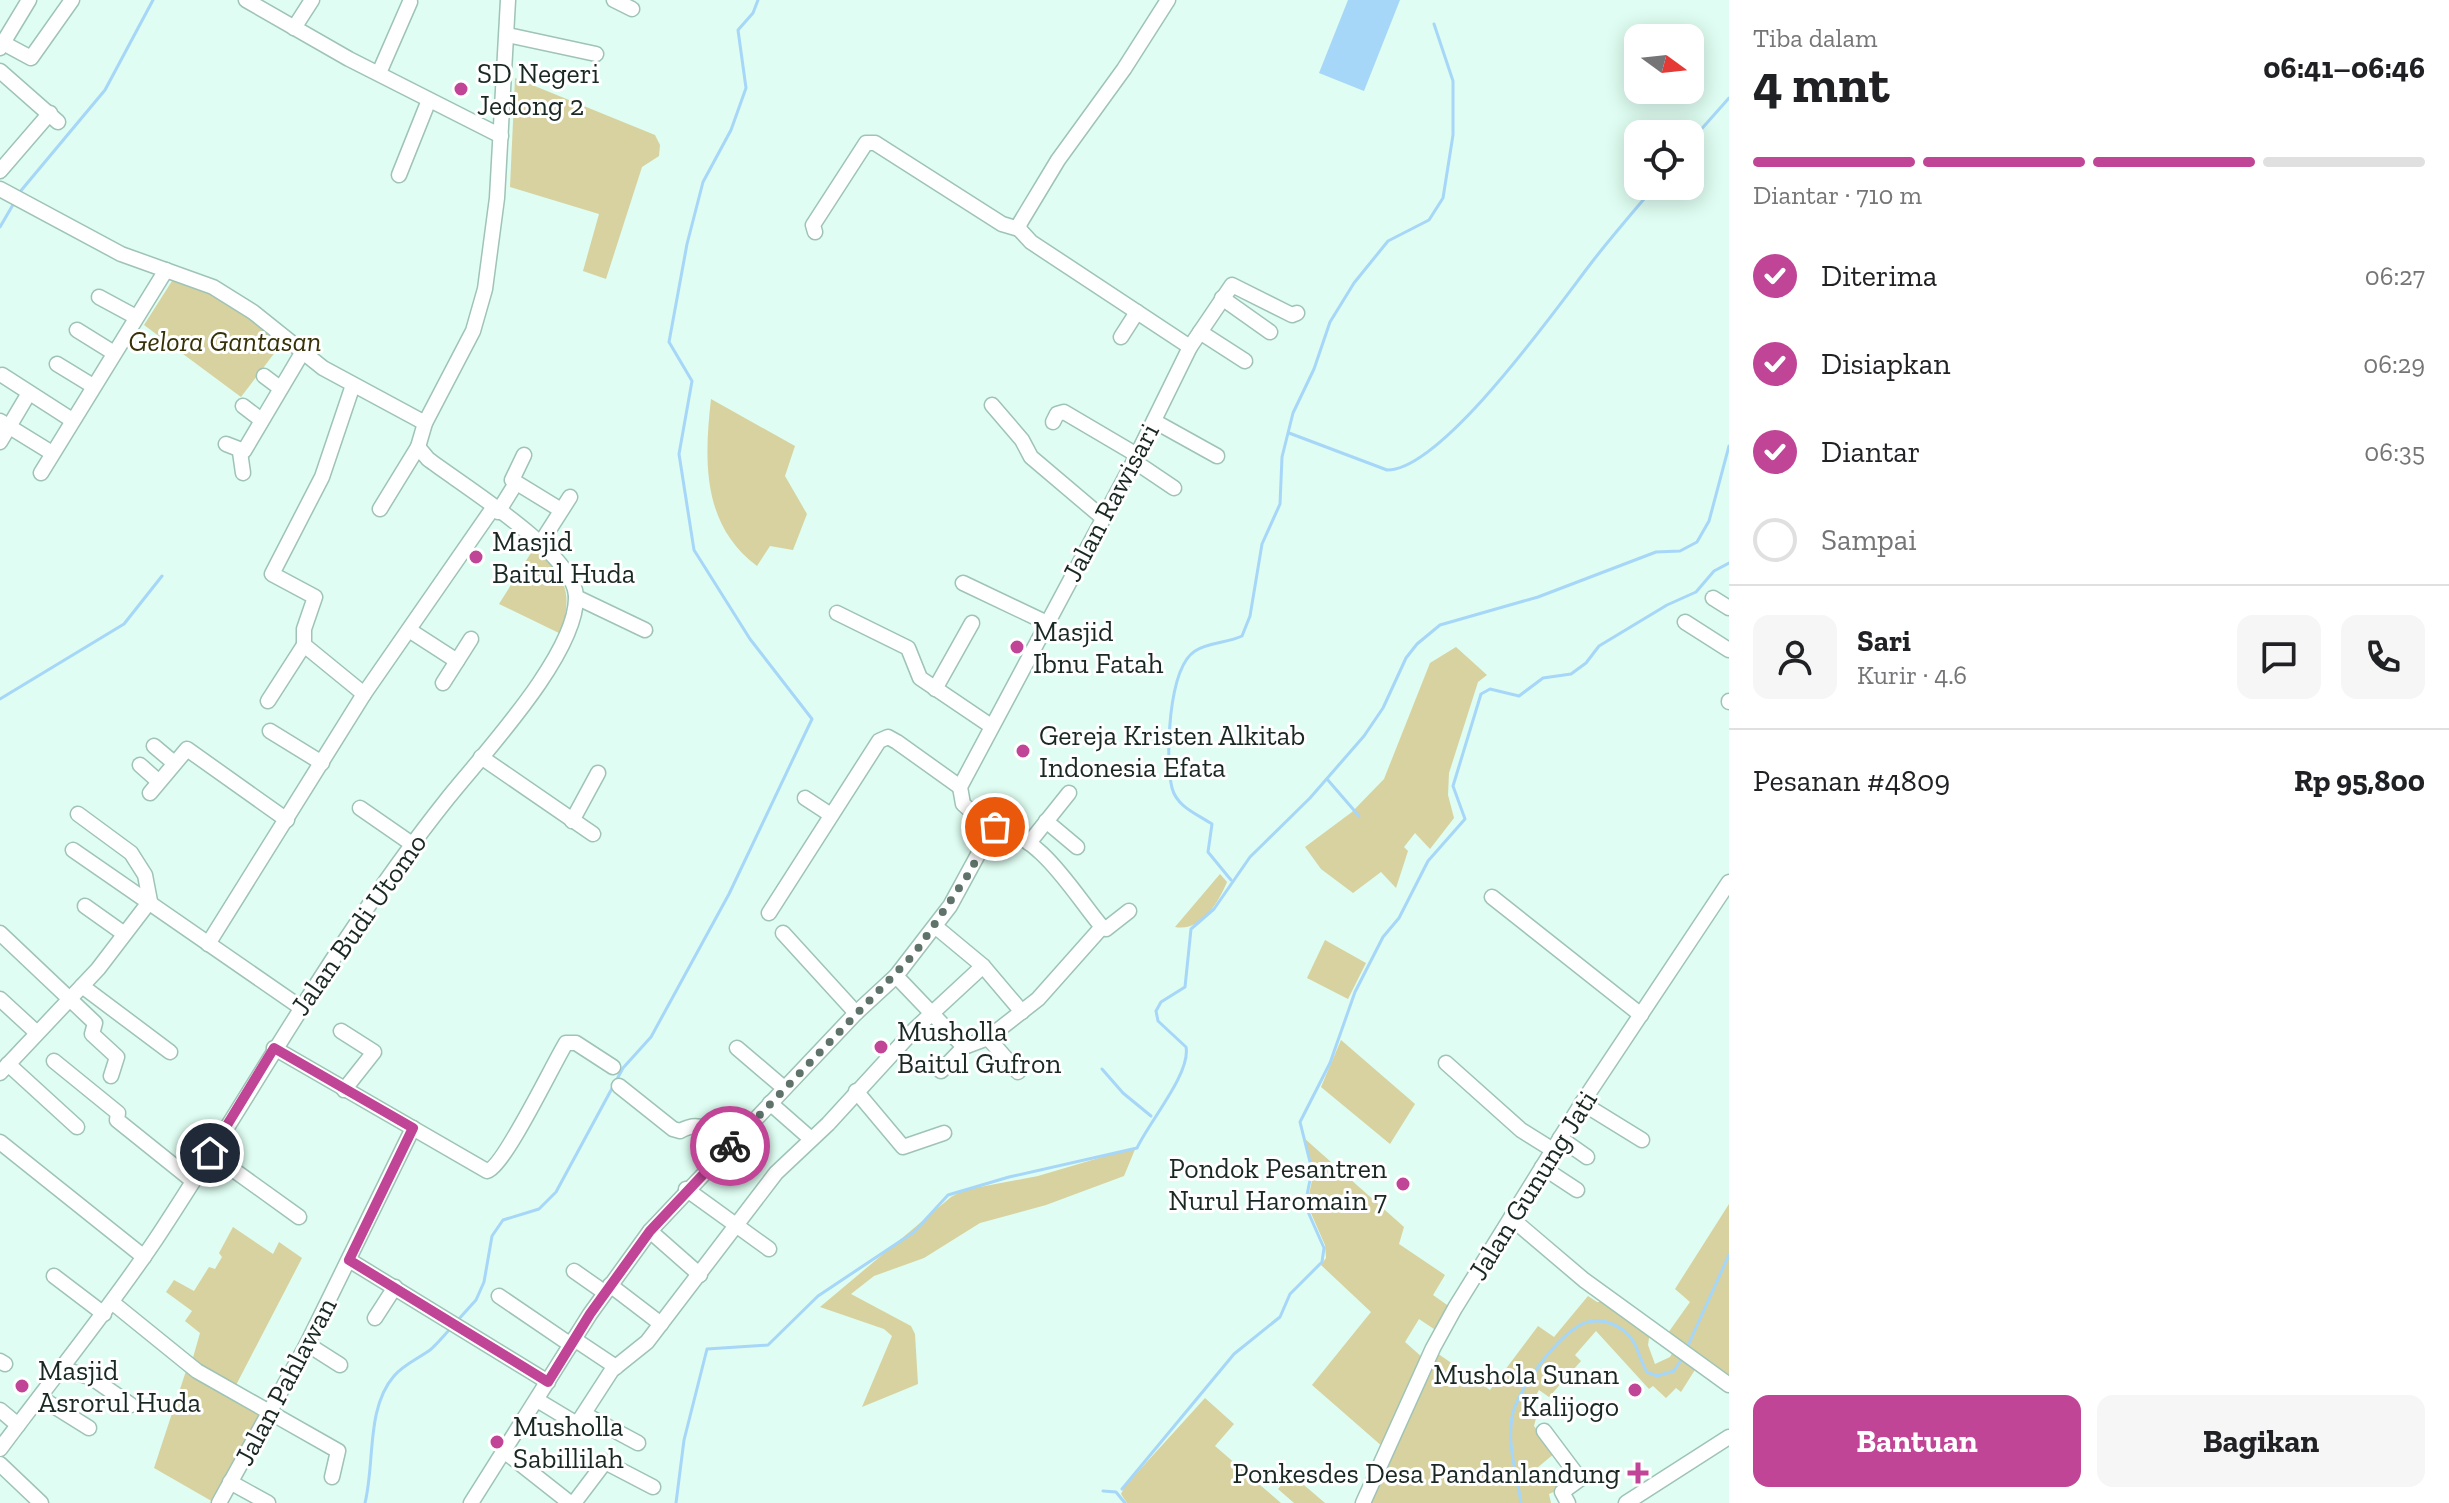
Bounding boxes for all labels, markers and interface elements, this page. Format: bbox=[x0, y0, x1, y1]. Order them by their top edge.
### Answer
text: Tiba dalam bbox=[1753, 22, 1878, 54]
north arrow bbox=[1624, 24, 1704, 104]
map controls bbox=[1624, 24, 1704, 200]
text: 06:41–06:46 bbox=[2263, 50, 2425, 86]
text: 4 mnt bbox=[1753, 53, 1889, 115]
place label: SD Negeri Jedong 2 bbox=[477, 57, 599, 122]
marker: SD Negeri Jedong 2 bbox=[452, 80, 470, 98]
button: locate bbox=[1624, 120, 1704, 200]
text: Diantar · 710 m bbox=[1753, 179, 1922, 211]
icon: check bbox=[1753, 254, 1797, 298]
text: Diterima bbox=[1821, 258, 1937, 294]
text: 06:27 bbox=[2365, 260, 2425, 292]
park label: Gelora Gantasan bbox=[129, 325, 321, 358]
icon: check bbox=[1753, 342, 1797, 386]
text: Disiapkan bbox=[1821, 346, 1950, 382]
text: 06:29 bbox=[2363, 348, 2425, 380]
street label: Jalan Rawisari bbox=[1055, 418, 1166, 587]
icon: check bbox=[1753, 430, 1797, 474]
text: Diantar bbox=[1821, 434, 1920, 470]
text: 06:35 bbox=[2364, 436, 2425, 468]
text: Sampai bbox=[1821, 522, 1917, 558]
place label: Masjid Baitul Huda bbox=[492, 525, 636, 590]
marker: Masjid Baitul Huda bbox=[467, 548, 485, 566]
place label: Masjid Ibnu Fatah bbox=[1033, 615, 1164, 680]
button: person bbox=[1753, 615, 1837, 699]
button: chat bbox=[2237, 615, 2321, 699]
button: phone bbox=[2341, 615, 2425, 699]
text: Sari bbox=[1857, 623, 1911, 659]
marker: Masjid Ibnu Fatah bbox=[1008, 638, 1026, 656]
text: Kurir · 4.6 bbox=[1857, 659, 1967, 691]
place label: Gereja Kristen Alkitab Indonesia Efata bbox=[1039, 719, 1305, 784]
marker: Gereja Kristen Alkitab Indonesia Efata bbox=[1014, 742, 1032, 760]
text: Pesanan #4809 bbox=[1753, 763, 1950, 799]
text: Rp 95,800 bbox=[2294, 763, 2425, 799]
pin bbox=[961, 793, 1029, 861]
icon: bag bbox=[973, 805, 1017, 849]
street label: Jalan Budi Utomo bbox=[283, 827, 433, 1021]
place label: Musholla Baitul Gufron bbox=[897, 1015, 1061, 1080]
marker: Musholla Baitul Gufron bbox=[872, 1038, 890, 1056]
street label: Jalan Gunung Jati bbox=[1461, 1085, 1604, 1286]
courier bbox=[690, 1106, 770, 1186]
pin bbox=[176, 1119, 244, 1187]
icon: bike bbox=[708, 1124, 752, 1168]
icon: home bbox=[188, 1131, 232, 1175]
place label: Pondok Pesantren Nurul Haromain 7 bbox=[1168, 1152, 1387, 1217]
marker: Pondok Pesantren Nurul Haromain 7 bbox=[1394, 1175, 1412, 1193]
street label: Jalan Pahlawan bbox=[227, 1292, 344, 1471]
place label: Masjid Asrorul Huda bbox=[38, 1354, 201, 1419]
place label: Mushola Sunan Kalijogo bbox=[1433, 1358, 1619, 1423]
marker: Masjid Asrorul Huda bbox=[13, 1377, 31, 1395]
marker: Mushola Sunan Kalijogo bbox=[1626, 1381, 1644, 1399]
button: Bantuan bbox=[1753, 1395, 2081, 1487]
button: Bagikan bbox=[2097, 1395, 2425, 1487]
place label: Musholla Sabillilah bbox=[513, 1410, 624, 1475]
marker: Musholla Sabillilah bbox=[488, 1433, 506, 1451]
place label: Ponkesdes Desa Pandanlandung bbox=[1233, 1457, 1620, 1490]
marker: Ponkesdes Desa Pandanlandung bbox=[1627, 1462, 1649, 1484]

